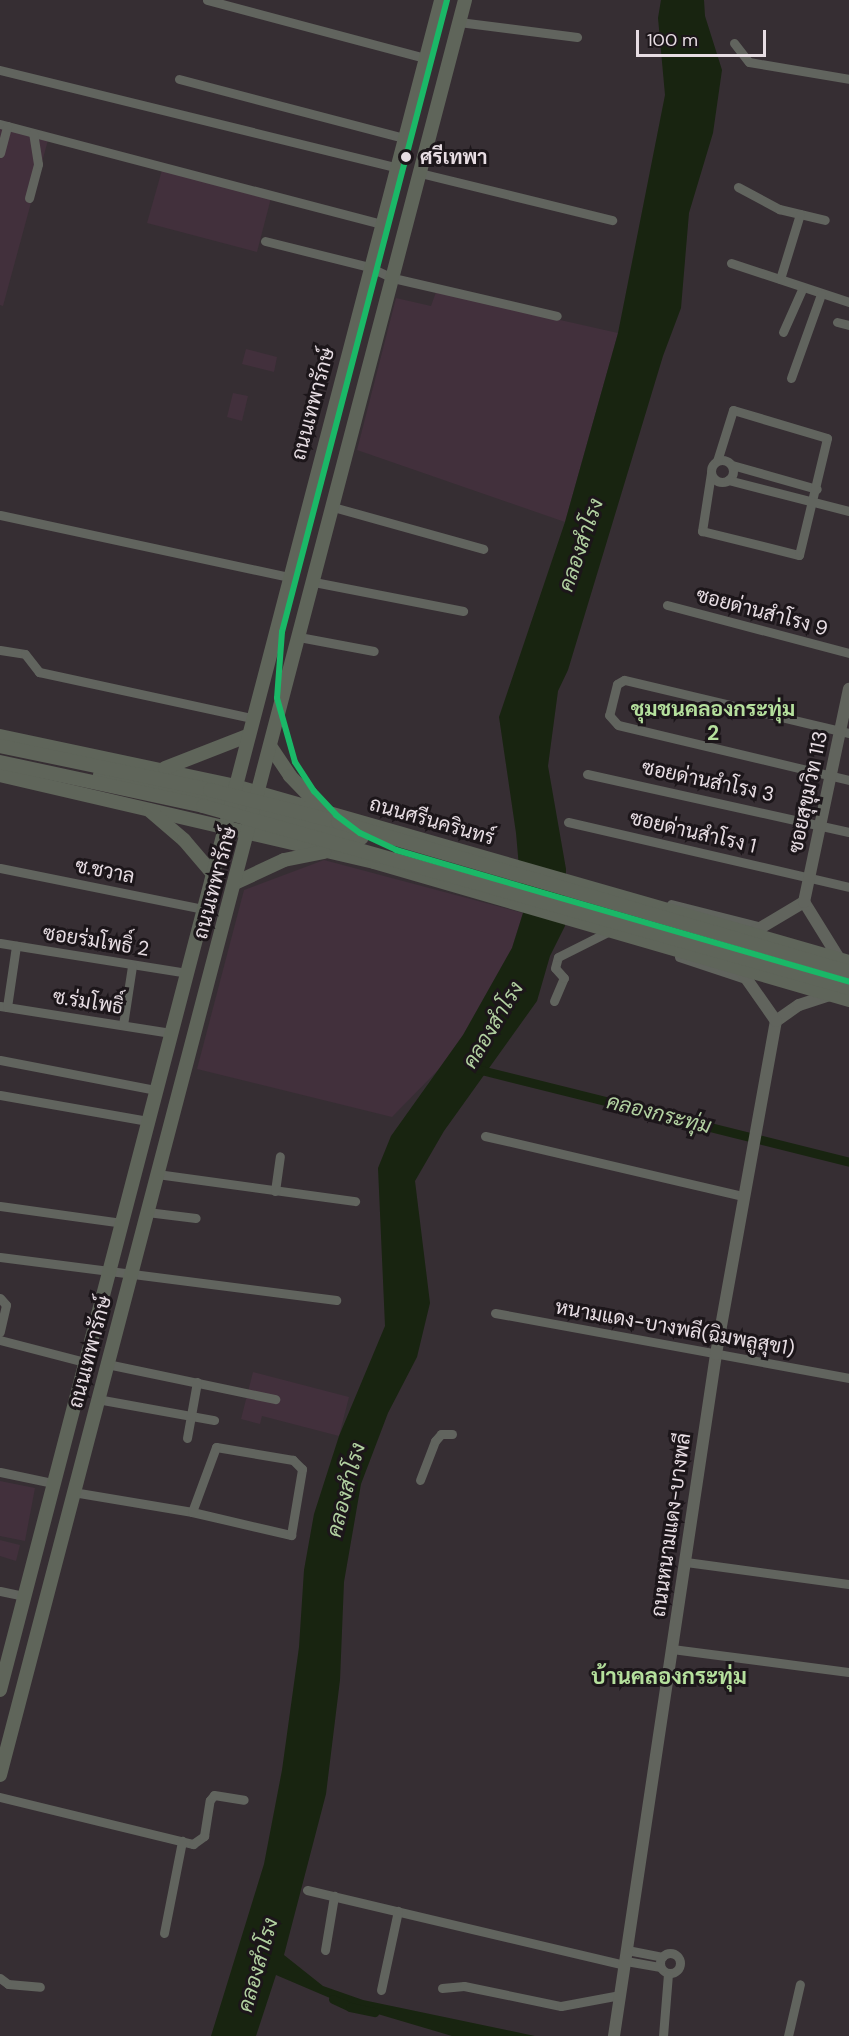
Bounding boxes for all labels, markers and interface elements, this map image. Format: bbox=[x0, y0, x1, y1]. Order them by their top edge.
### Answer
scale bar bbox=[639, 18, 770, 56]
text: 100 m bbox=[647, 28, 698, 52]
place label: ศรีเทพา bbox=[420, 145, 487, 169]
marker: ศรีเทพา bbox=[397, 148, 415, 166]
street label: ถนนเทพารักษ์ bbox=[286, 345, 340, 463]
water label: คลองสำโรง bbox=[553, 495, 609, 595]
street label: ซอยด่านสำโรง 9 bbox=[694, 583, 830, 641]
district label: ชุมชนคลองกระทุ่ม 2 bbox=[631, 696, 795, 746]
street label: ซอยสุขุมวิท 113 bbox=[783, 729, 833, 855]
street label: ซอยด่านสำโรง 3 bbox=[640, 755, 776, 807]
street label: ถนนศรีนครินทร์ bbox=[367, 792, 497, 850]
street label: ซอยด่านสำโรง 1 bbox=[627, 806, 759, 858]
street label: ถนนเทพารักษ์ bbox=[188, 824, 242, 942]
street label: ซ.ชวาล bbox=[73, 854, 137, 888]
street label: ซอยร่มโพธิ์ 2 bbox=[41, 921, 151, 961]
water label: คลองสำโรง bbox=[457, 977, 529, 1073]
street label: ซ.ร่มโพธิ์ bbox=[51, 985, 125, 1019]
water label: คลองกระทุ่ม bbox=[604, 1089, 714, 1139]
street label: ถนนเทพารักษ์ bbox=[63, 1293, 117, 1411]
street label: หนามแดง-บางพลี(ฉิมพลูสุข1) bbox=[553, 1295, 797, 1361]
street label: ถนนหนามแดง-บางพลี bbox=[646, 1431, 696, 1619]
water label: คลองสำโรง bbox=[321, 1440, 371, 1540]
district label: บ้านคลองกระทุ่ม bbox=[591, 1664, 747, 1690]
water label: คลองสำโรง bbox=[233, 1915, 283, 2015]

